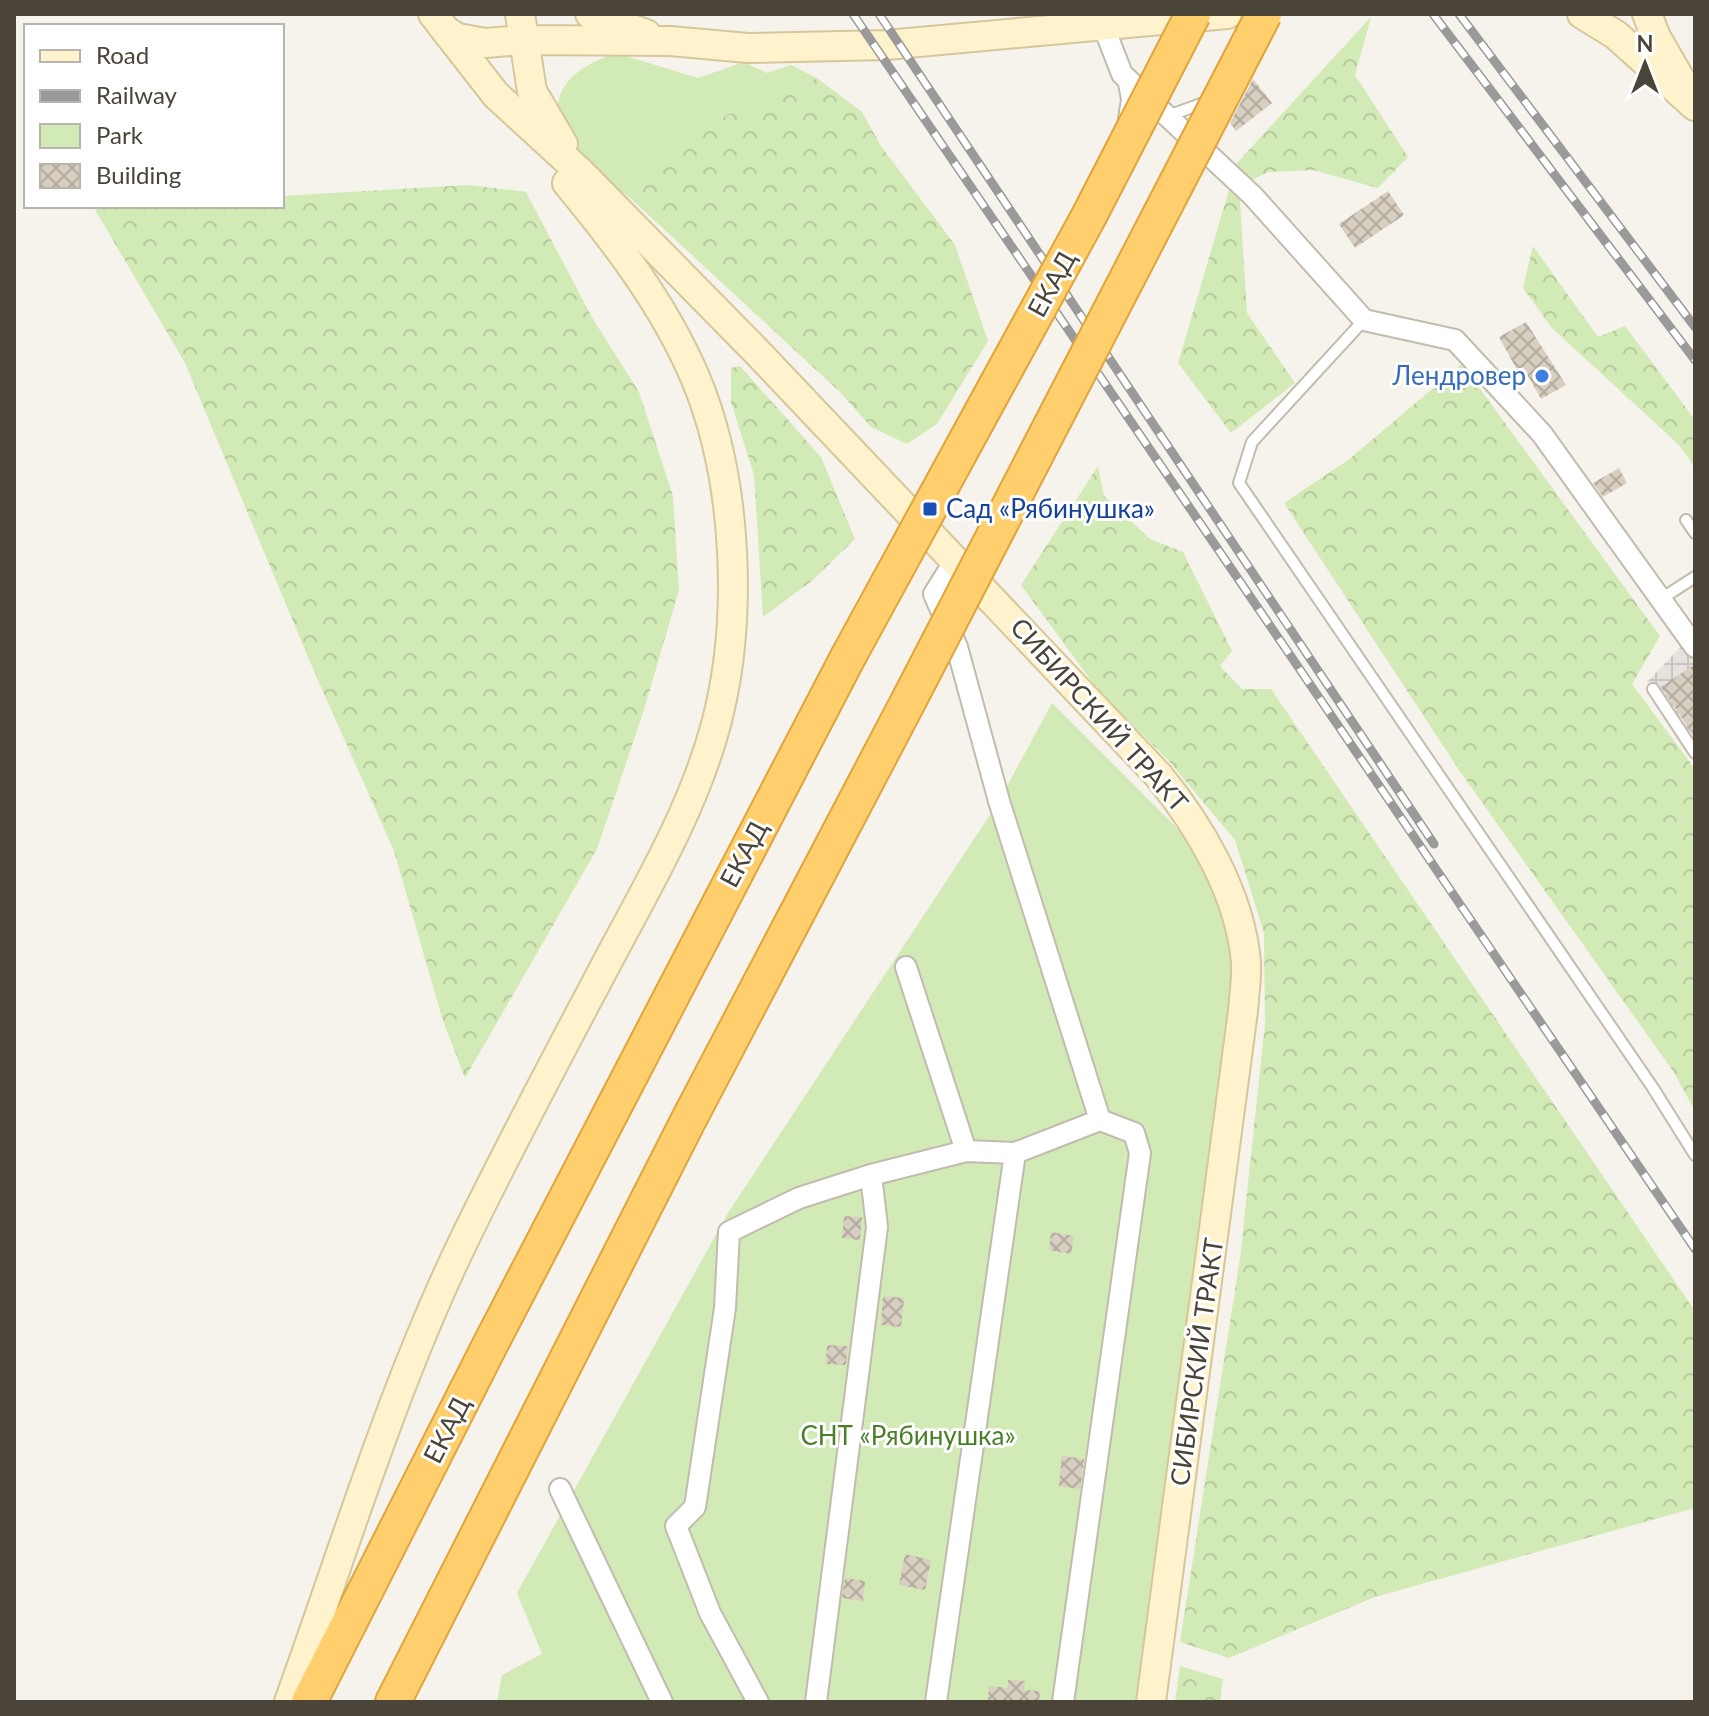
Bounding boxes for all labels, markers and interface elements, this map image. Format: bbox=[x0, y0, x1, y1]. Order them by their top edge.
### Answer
legend bbox=[24, 24, 284, 208]
north arrow bbox=[1605, 24, 1685, 104]
text: N bbox=[1637, 30, 1653, 57]
text: Road bbox=[96, 40, 149, 69]
text: Railway bbox=[96, 80, 178, 109]
text: Park bbox=[96, 120, 144, 149]
text: Building bbox=[96, 160, 181, 189]
street label: ЕКАД bbox=[1020, 245, 1082, 322]
place label: Лендровер bbox=[1392, 359, 1526, 391]
marker: Лендровер bbox=[1533, 367, 1551, 385]
place label: Сад «Рябинушка» bbox=[946, 492, 1155, 524]
marker: Сад «Рябинушка» bbox=[921, 500, 939, 518]
street label: СИБИРСКИЙ ТРАКТ bbox=[1004, 611, 1195, 818]
street label: ЕКАД bbox=[712, 815, 774, 892]
street label: СИБИРСКИЙ ТРАКТ bbox=[1163, 1236, 1229, 1488]
street label: ЕКАД bbox=[416, 1391, 476, 1468]
park label: СНТ «Рябинушка» bbox=[800, 1419, 1016, 1451]

